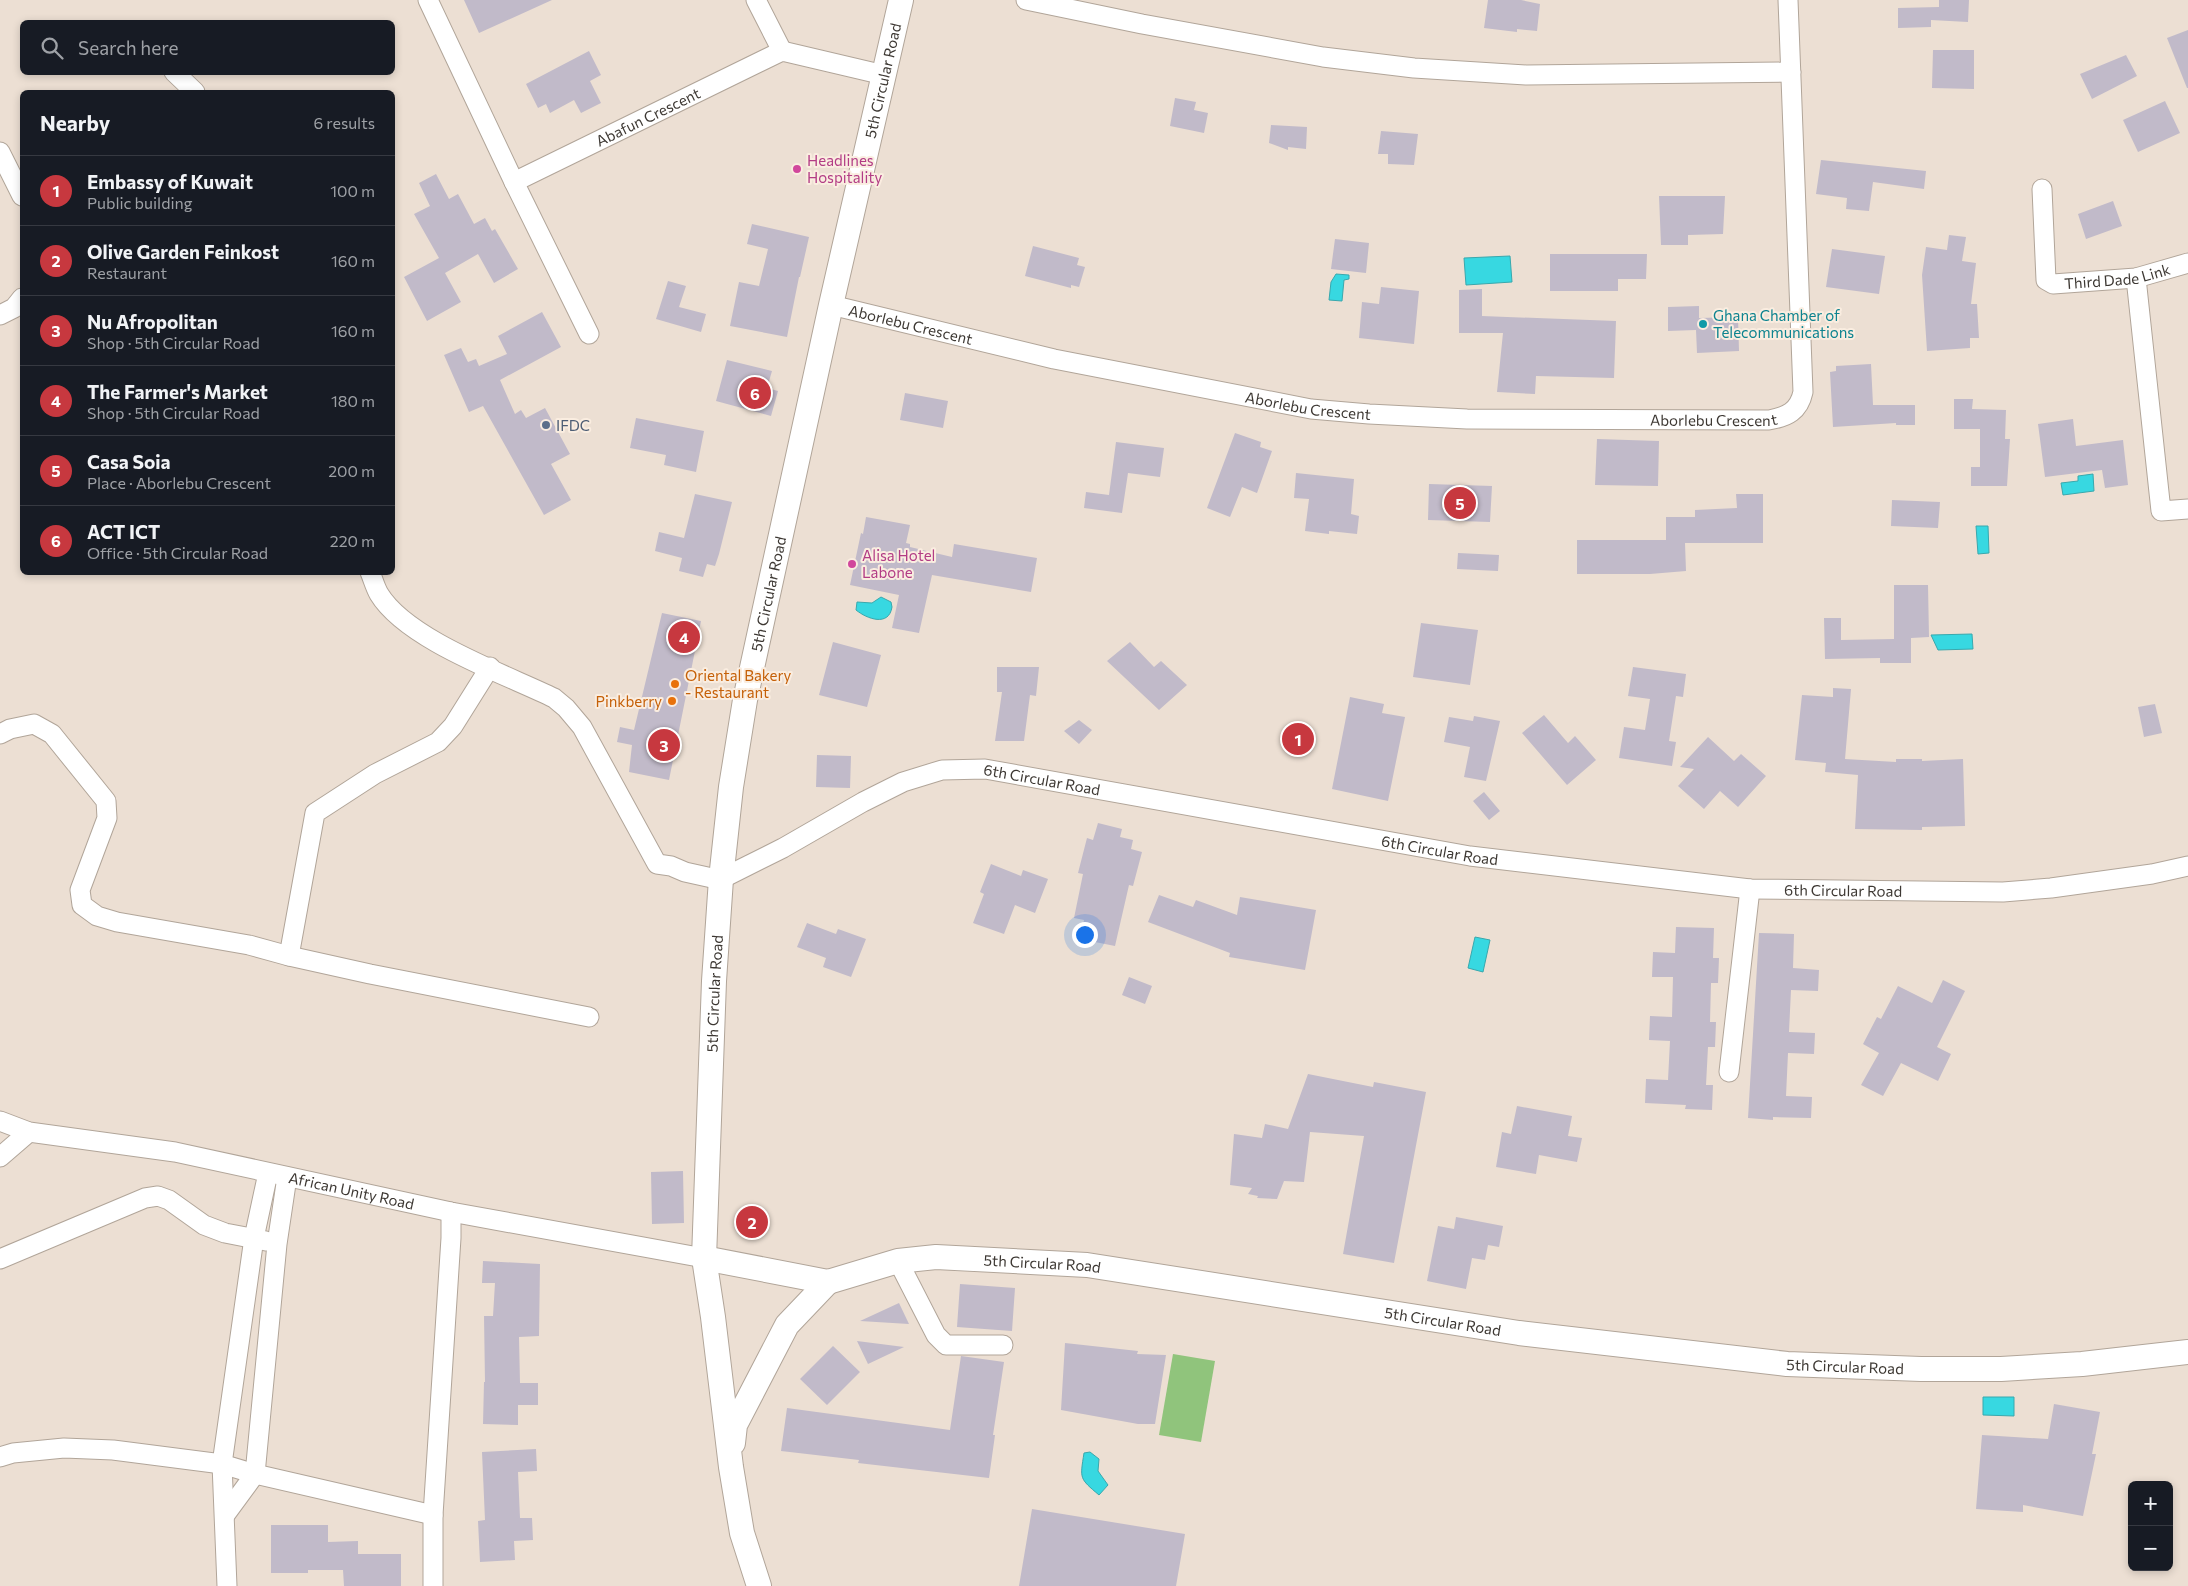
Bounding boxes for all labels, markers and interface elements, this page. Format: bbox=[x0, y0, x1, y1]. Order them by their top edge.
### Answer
search box bbox=[20, 20, 395, 75]
street label: 5th Circular Road bbox=[861, 21, 904, 140]
icon: search bbox=[38, 34, 66, 62]
text: Search here bbox=[78, 36, 178, 59]
street label: Abafun Crescent bbox=[593, 83, 703, 150]
text: Nearby bbox=[40, 110, 110, 135]
text: 6 results bbox=[314, 113, 375, 132]
place label: Headlines Hospitality bbox=[807, 151, 882, 186]
marker: Headlines Hospitality bbox=[791, 163, 803, 175]
text: Embassy of Kuwait bbox=[87, 170, 253, 193]
text: 1 bbox=[52, 181, 60, 200]
text: 100 m bbox=[330, 181, 375, 200]
text: Public building bbox=[87, 193, 192, 212]
text: Olive Garden Feinkost bbox=[87, 240, 279, 263]
text: 2 bbox=[51, 251, 61, 270]
text: 160 m bbox=[331, 251, 375, 270]
street label: Third Dade Link bbox=[2064, 260, 2172, 292]
text: Restaurant bbox=[87, 263, 167, 282]
street label: Aborlebu Crescent bbox=[847, 301, 975, 348]
place label: Ghana Chamber of Telecommunications bbox=[1713, 306, 1854, 341]
text: Nu Afropolitan bbox=[87, 310, 218, 333]
marker: Ghana Chamber of Telecommunications bbox=[1697, 318, 1709, 330]
text: 3 bbox=[51, 321, 61, 340]
text: 160 m bbox=[331, 321, 375, 340]
text: Shop · 5th Circular Road bbox=[87, 333, 260, 352]
pin: 6 bbox=[739, 374, 771, 412]
text: The Farmer's Market bbox=[87, 380, 268, 403]
street label: Aborlebu Crescent bbox=[1244, 387, 1372, 423]
text: 4 bbox=[51, 391, 61, 410]
text: 180 m bbox=[331, 391, 375, 410]
text: Shop · 5th Circular Road bbox=[87, 403, 260, 422]
street label: Aborlebu Crescent bbox=[1650, 410, 1779, 429]
place label: IFDC bbox=[556, 416, 590, 434]
marker: IFDC bbox=[540, 419, 552, 431]
text: Casa Soia bbox=[87, 450, 171, 473]
text: 5 bbox=[51, 461, 61, 480]
text: 200 m bbox=[328, 461, 375, 480]
text: Place · Aborlebu Crescent bbox=[87, 473, 271, 492]
pin: 5 bbox=[1444, 484, 1476, 522]
text: ACT ICT bbox=[87, 520, 160, 543]
text: 6 bbox=[51, 531, 61, 550]
text: 220 m bbox=[330, 531, 375, 550]
street label: 5th Circular Road bbox=[747, 535, 789, 653]
text: Office · 5th Circular Road bbox=[87, 543, 268, 562]
place label: Alisa Hotel Labone bbox=[862, 546, 935, 581]
marker: Alisa Hotel Labone bbox=[846, 558, 858, 570]
pin: 4 bbox=[668, 618, 700, 656]
place label: Oriental Bakery - Restaurant bbox=[685, 666, 792, 701]
marker: Oriental Bakery - Restaurant bbox=[669, 678, 681, 690]
place label: Pinkberry bbox=[595, 692, 662, 710]
marker: Pinkberry bbox=[666, 695, 678, 707]
pin: 1 bbox=[1282, 720, 1314, 758]
pin: 3 bbox=[648, 726, 680, 764]
street label: 6th Circular Road bbox=[982, 760, 1102, 798]
street label: 6th Circular Road bbox=[1380, 831, 1499, 868]
street label: 6th Circular Road bbox=[1784, 880, 1902, 900]
your location bbox=[1072, 922, 1098, 948]
street label: 5th Circular Road bbox=[702, 934, 726, 1053]
street label: African Unity Road bbox=[287, 1168, 416, 1213]
pin: 2 bbox=[736, 1203, 768, 1241]
street label: 5th Circular Road bbox=[983, 1251, 1102, 1276]
street label: 5th Circular Road bbox=[1383, 1303, 1502, 1339]
street label: 5th Circular Road bbox=[1786, 1355, 1904, 1377]
map controls bbox=[2128, 1481, 2173, 1571]
button: + bbox=[2128, 1481, 2173, 1526]
button: − bbox=[2128, 1526, 2173, 1571]

